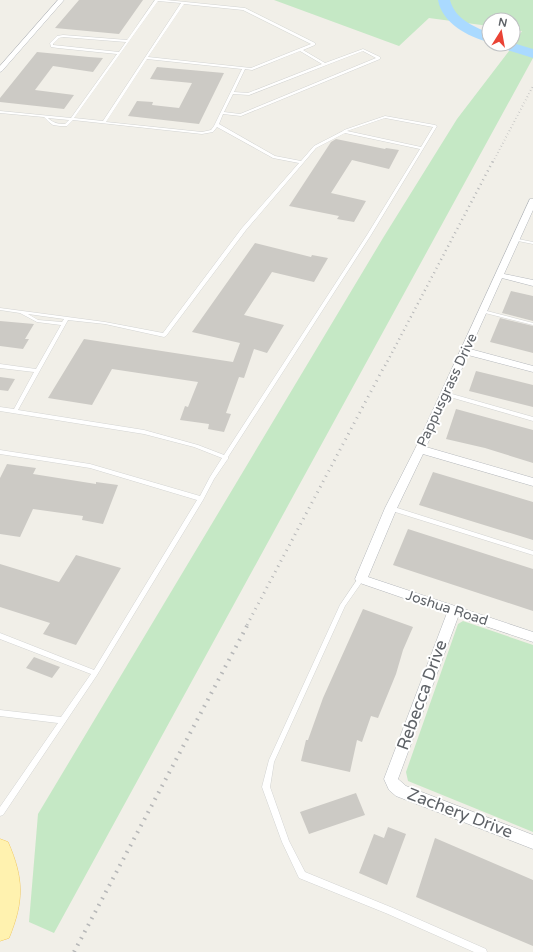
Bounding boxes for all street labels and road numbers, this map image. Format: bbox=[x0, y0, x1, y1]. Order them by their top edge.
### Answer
street label: Pappusgrass Drive bbox=[413, 330, 481, 450]
street label: Joshua Road bbox=[404, 587, 490, 629]
street label: Rebecca Drive bbox=[392, 637, 452, 753]
street label: Zachery Drive bbox=[404, 783, 516, 843]

